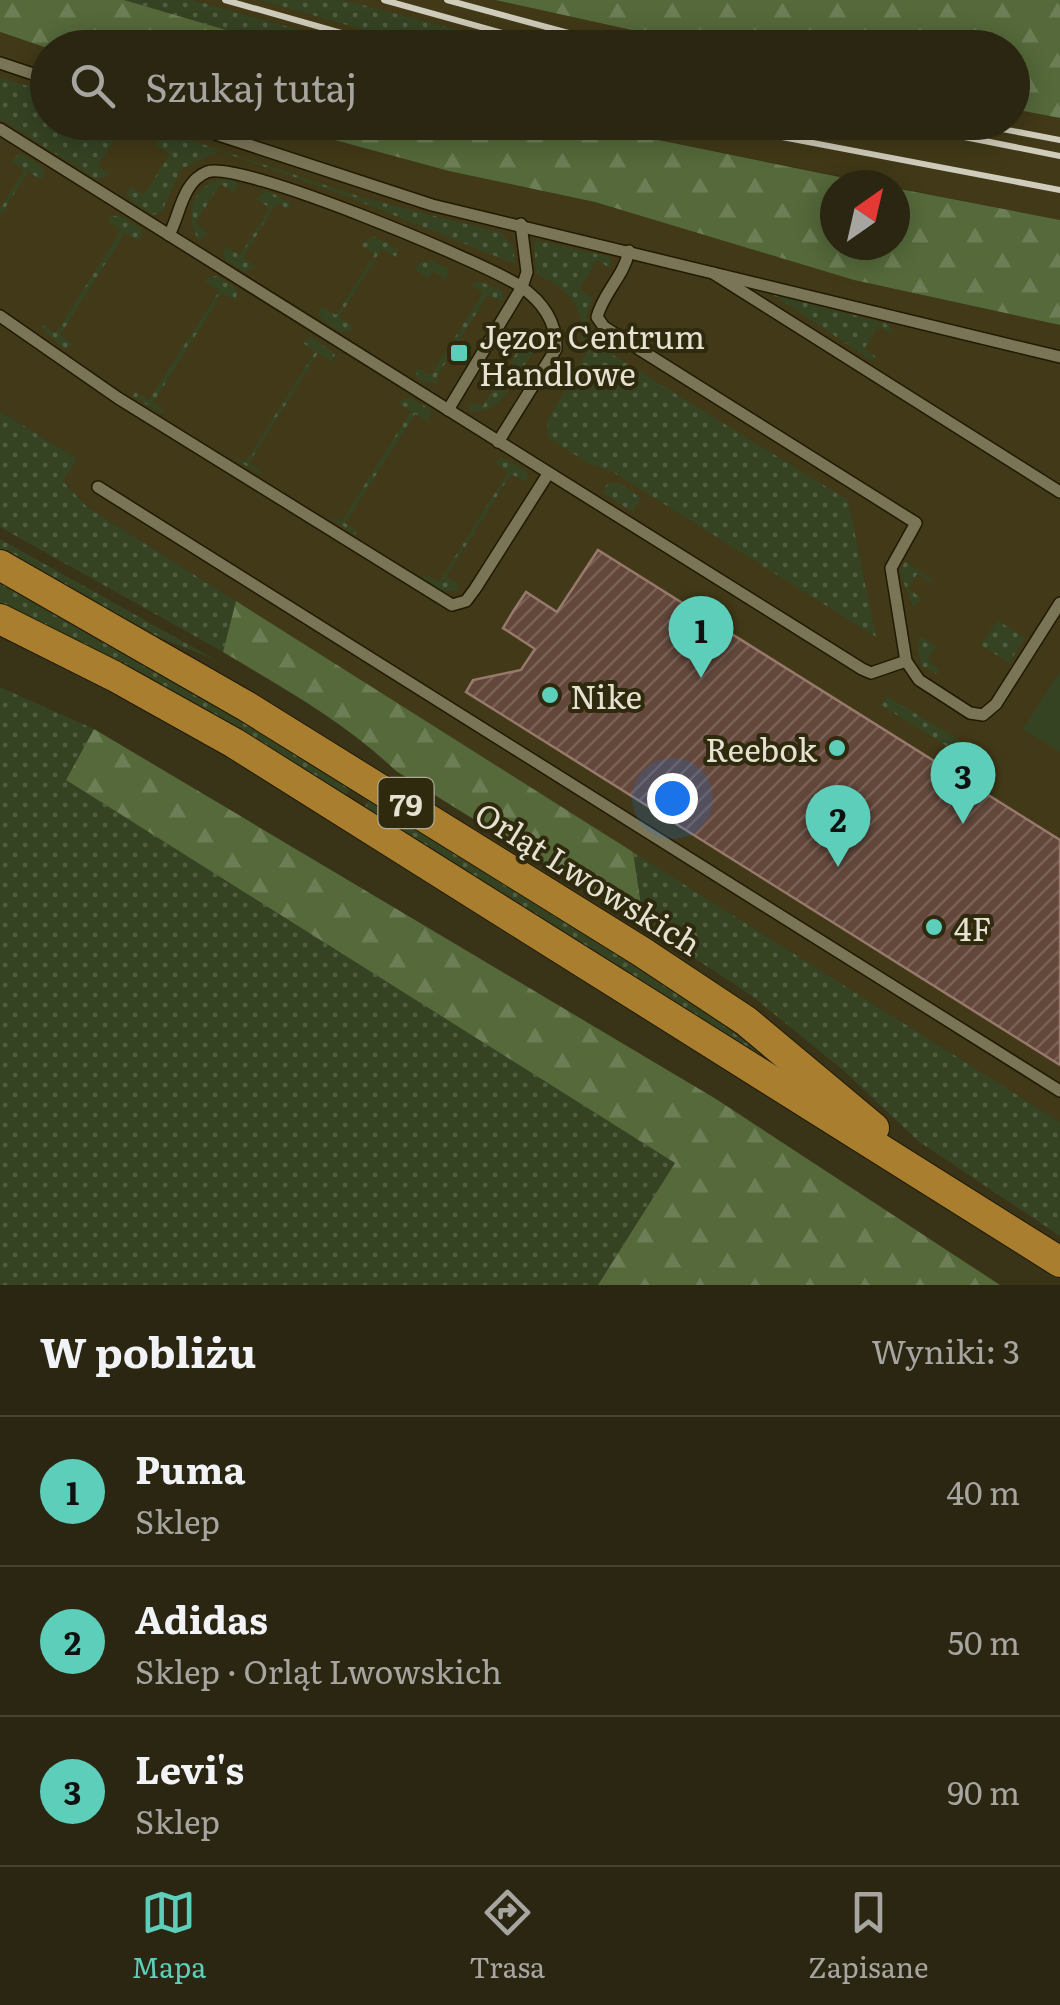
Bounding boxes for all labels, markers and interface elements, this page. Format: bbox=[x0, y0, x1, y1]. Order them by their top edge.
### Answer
search box bbox=[30, 30, 1030, 140]
text: Szukaj tutaj bbox=[145, 57, 357, 114]
icon: search bbox=[65, 58, 120, 113]
north arrow bbox=[820, 170, 910, 260]
place label: Jęzor Centrum Handlowe bbox=[479, 311, 705, 396]
marker: Jęzor Centrum Handlowe bbox=[448, 342, 470, 364]
pin: 1 bbox=[668, 596, 734, 678]
place label: Nike bbox=[570, 671, 642, 719]
marker: Nike bbox=[539, 684, 561, 706]
place label: Reebok bbox=[705, 724, 818, 772]
marker: Reebok bbox=[826, 737, 848, 759]
pin: 3 bbox=[930, 742, 996, 824]
your location bbox=[647, 773, 698, 824]
road number: 79 bbox=[378, 778, 434, 828]
pin: 2 bbox=[806, 784, 870, 867]
street label: Orląt Lwowskich bbox=[467, 788, 711, 966]
place label: 4F bbox=[954, 903, 991, 951]
marker: 4F bbox=[923, 916, 945, 938]
text: W pobliżu bbox=[40, 1319, 256, 1381]
text: Wyniki: 3 bbox=[872, 1326, 1020, 1374]
text: Puma bbox=[135, 1439, 245, 1496]
text: 1 bbox=[66, 1467, 79, 1515]
text: 40 m bbox=[946, 1467, 1020, 1515]
text: Sklep bbox=[135, 1496, 220, 1544]
text: Adidas bbox=[135, 1589, 268, 1646]
text: 2 bbox=[64, 1617, 81, 1665]
text: 50 m bbox=[948, 1617, 1020, 1665]
text: Sklep · Orląt Lwowskich bbox=[135, 1646, 502, 1694]
text: Levi's bbox=[135, 1739, 244, 1796]
text: 3 bbox=[64, 1767, 81, 1815]
text: 90 m bbox=[947, 1767, 1020, 1815]
text: Sklep bbox=[135, 1796, 220, 1844]
tab: Mapa bbox=[132, 1885, 206, 1987]
tab: Trasa bbox=[469, 1885, 545, 1987]
tab: Zapisane bbox=[808, 1885, 928, 1987]

